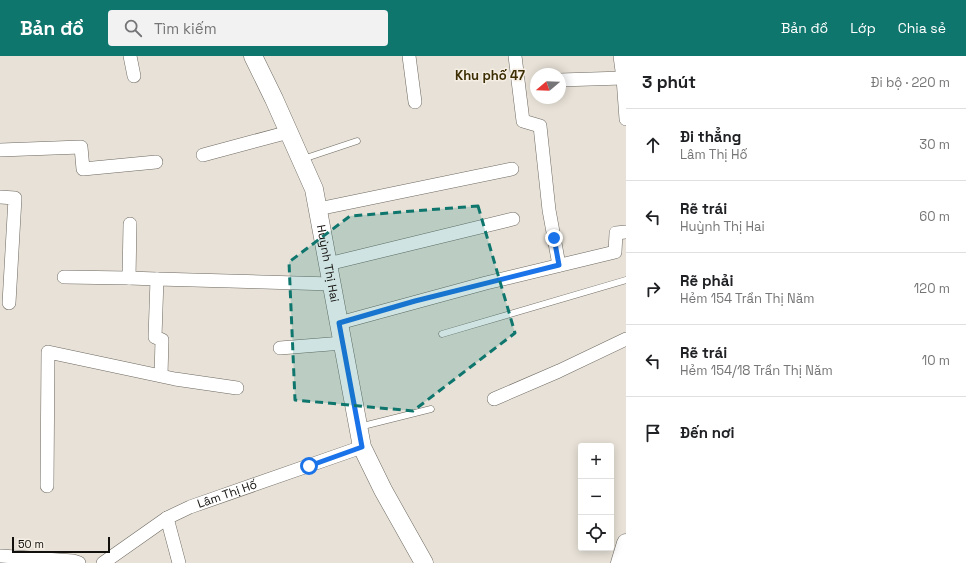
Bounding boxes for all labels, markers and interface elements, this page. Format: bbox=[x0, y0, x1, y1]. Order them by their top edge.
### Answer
search box bbox=[108, 10, 388, 46]
text: Bản đồ bbox=[20, 16, 84, 41]
icon: search bbox=[122, 17, 144, 39]
text: Tìm kiếm bbox=[154, 19, 217, 38]
text: Bản đồ bbox=[781, 19, 828, 37]
text: Lớp bbox=[850, 19, 876, 37]
text: Chia sẻ bbox=[898, 19, 946, 37]
district label: Khu phố 47 bbox=[455, 67, 525, 84]
north arrow bbox=[530, 68, 566, 104]
text: 3 phút bbox=[642, 71, 696, 93]
text: Đi bộ · 220 m bbox=[871, 74, 950, 91]
text: Đi thẳng bbox=[680, 127, 741, 146]
icon: ahead bbox=[642, 134, 664, 156]
text: 30 m bbox=[919, 136, 950, 153]
text: Lâm Thị Hố bbox=[680, 146, 747, 163]
text: Rẽ trái bbox=[680, 199, 727, 218]
icon: left bbox=[642, 206, 664, 228]
text: 60 m bbox=[919, 208, 950, 225]
text: Huỳnh Thị Hai bbox=[680, 218, 765, 235]
street label: Huỳnh Thị Hai bbox=[313, 223, 343, 303]
route end bbox=[545, 229, 563, 247]
text: Rẽ phải bbox=[680, 271, 733, 290]
icon: right bbox=[642, 278, 664, 300]
text: 120 m bbox=[914, 280, 950, 297]
text: Hẻm 154 Trần Thị Năm bbox=[680, 290, 814, 307]
text: Rẽ trái bbox=[680, 343, 727, 362]
icon: left bbox=[642, 350, 664, 372]
text: 10 m bbox=[922, 352, 950, 369]
text: Hẻm 154/18 Trần Thị Năm bbox=[680, 362, 833, 379]
icon: arrive bbox=[642, 422, 664, 444]
text: Đến nơi bbox=[680, 423, 735, 442]
map controls bbox=[578, 443, 614, 551]
button: + bbox=[578, 443, 614, 479]
route start bbox=[300, 457, 318, 475]
street label: Lâm Thị Hố bbox=[195, 476, 260, 512]
button: − bbox=[578, 479, 614, 515]
button: locate bbox=[578, 515, 614, 551]
scale bar bbox=[12, 535, 110, 554]
text: 50 m bbox=[18, 537, 44, 551]

